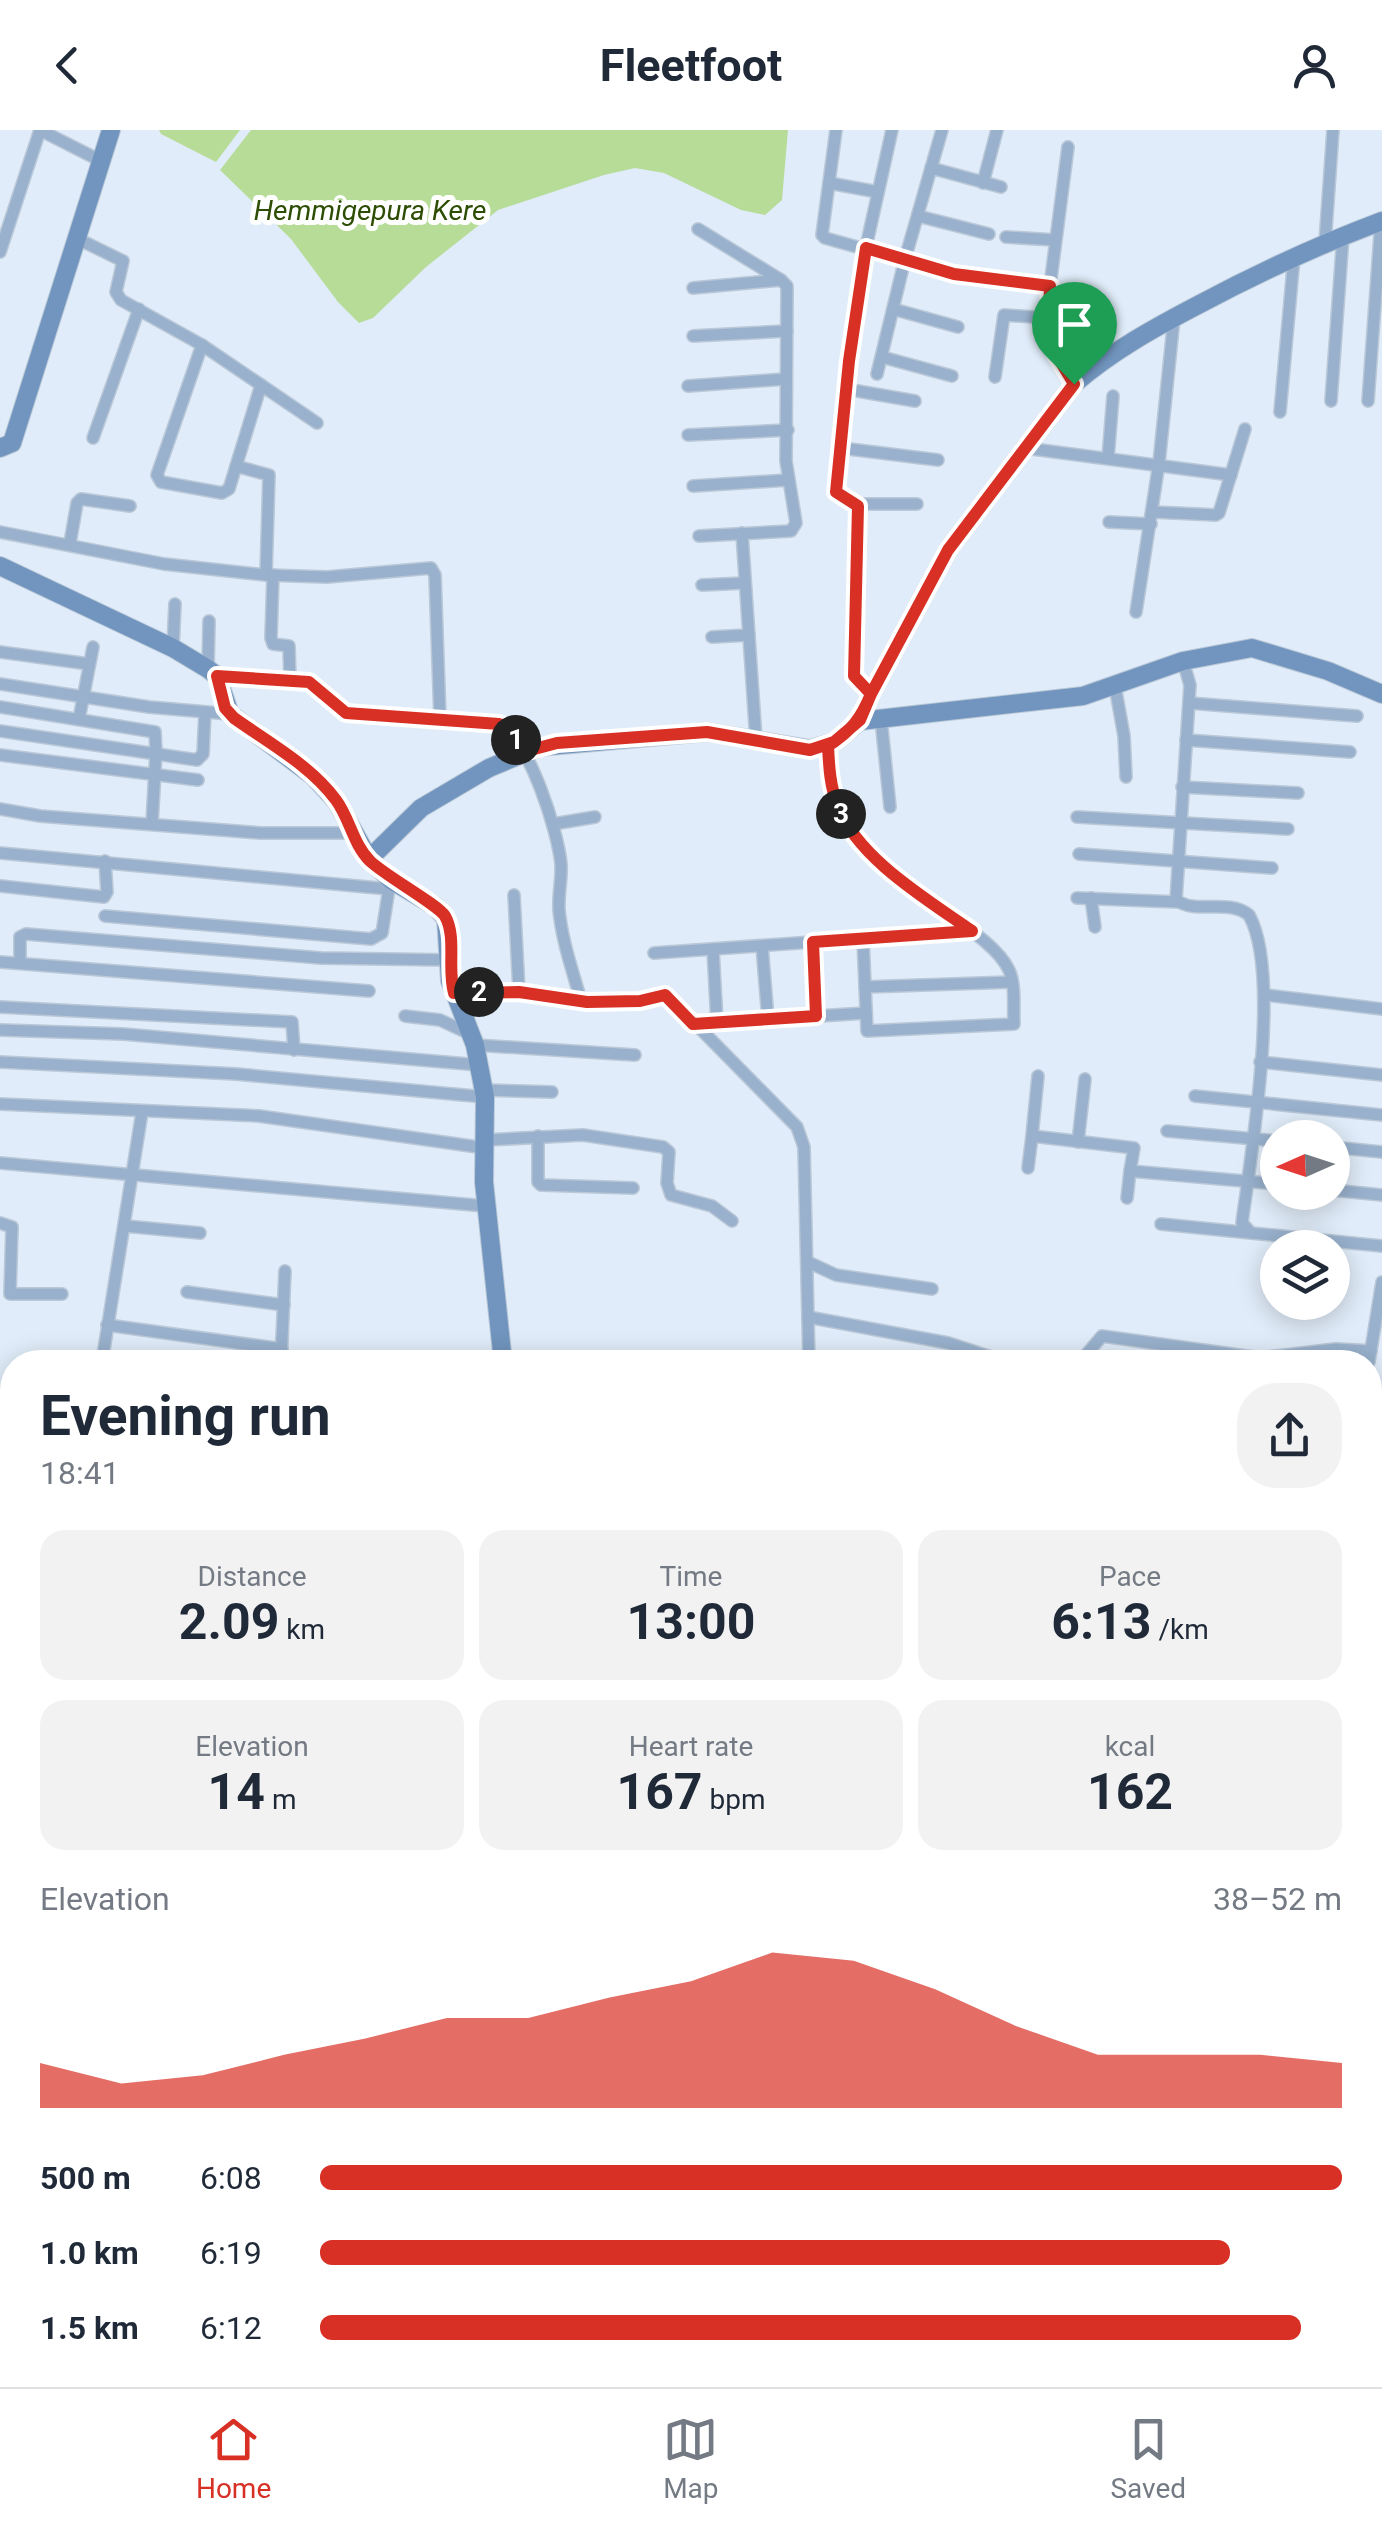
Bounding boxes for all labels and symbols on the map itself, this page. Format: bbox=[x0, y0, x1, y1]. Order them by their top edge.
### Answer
water label: Hemmigepura Kere bbox=[254, 194, 486, 227]
pin bbox=[1032, 282, 1117, 385]
pin: 1 bbox=[491, 715, 541, 765]
pin: 3 bbox=[816, 789, 866, 839]
pin: 2 bbox=[454, 967, 504, 1017]
north arrow bbox=[1260, 1120, 1350, 1210]

